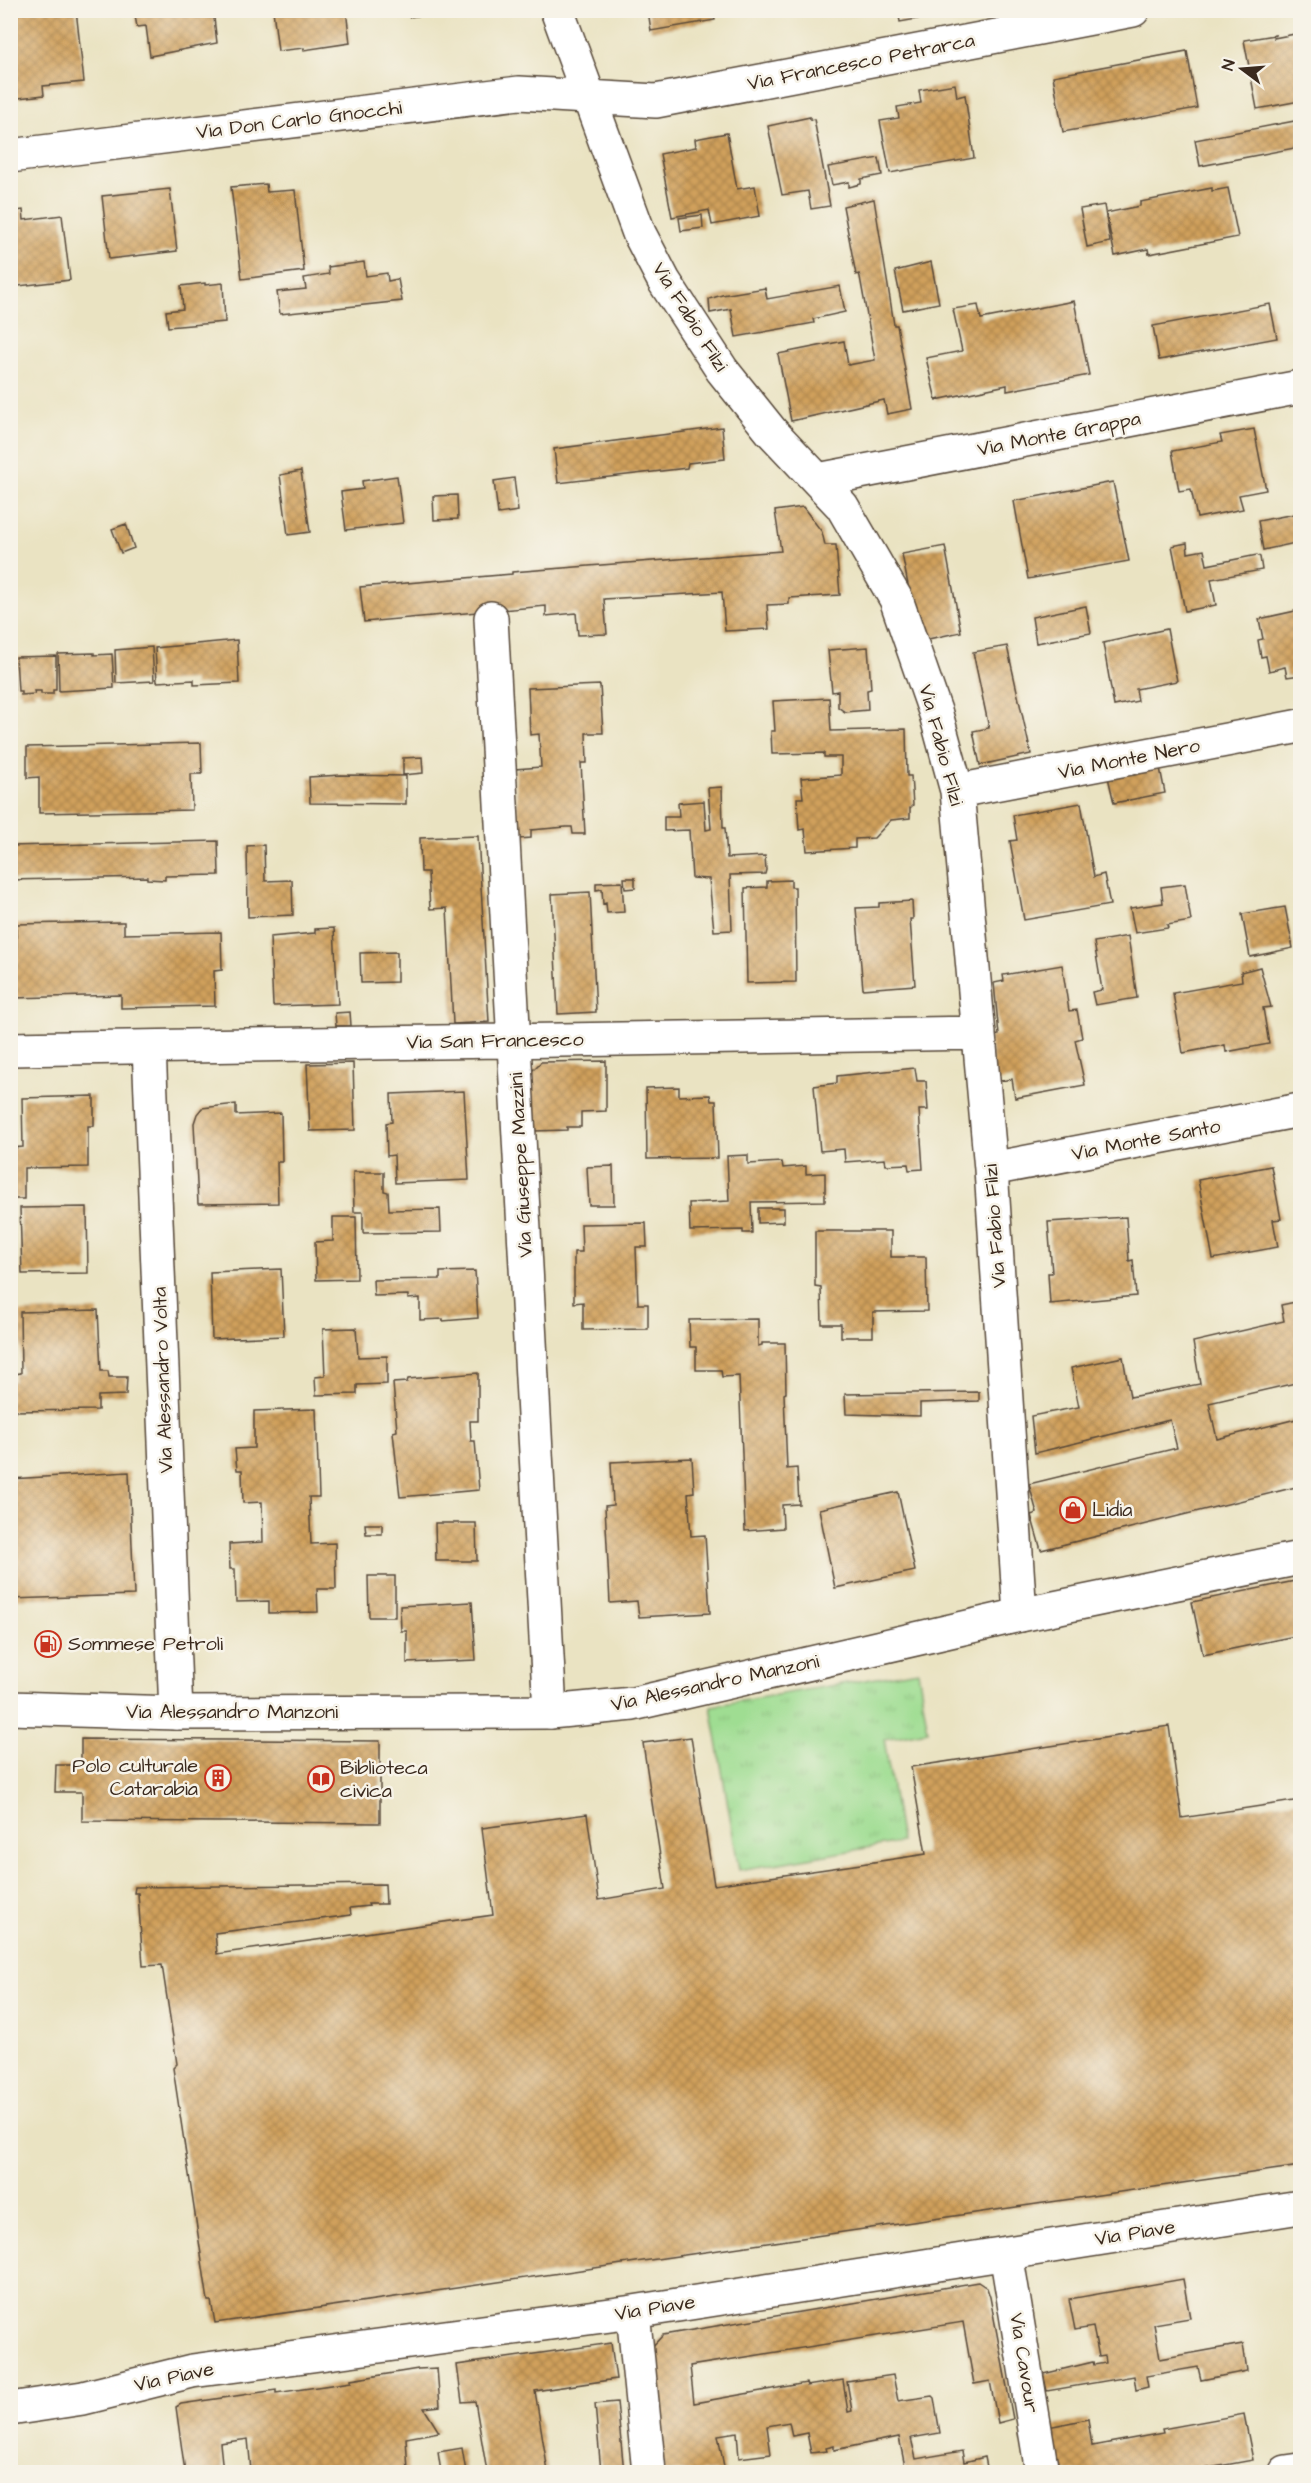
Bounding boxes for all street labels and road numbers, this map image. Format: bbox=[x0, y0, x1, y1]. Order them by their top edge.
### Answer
street label: Via Francesco Petrarca bbox=[745, 26, 977, 98]
street label: Via Don Carlo Gnocchi bbox=[195, 93, 403, 147]
street label: Via Fabio Filzi bbox=[645, 257, 735, 377]
street label: Via Monte Grappa bbox=[975, 404, 1143, 464]
street label: Via Fabio Filzi bbox=[911, 681, 971, 809]
street label: Via Monte Nero bbox=[1056, 732, 1202, 786]
street label: Via San Francesco bbox=[406, 1025, 584, 1057]
street label: Via Giuseppe Mazzini bbox=[502, 1072, 540, 1258]
street label: Via Monte Santo bbox=[1069, 1112, 1223, 1168]
street label: Via Fabio Filzi bbox=[977, 1163, 1013, 1289]
street label: Via Alessandro Volta bbox=[146, 1286, 180, 1474]
street label: Via Alessandro Manzoni bbox=[608, 1647, 822, 1719]
street label: Via Alessandro Manzoni bbox=[126, 1698, 338, 1726]
street label: Via Piave bbox=[1093, 2213, 1177, 2253]
street label: Via Piave bbox=[613, 2288, 697, 2328]
street label: Via Cavour bbox=[1002, 2311, 1046, 2415]
street label: Via Piave bbox=[132, 2355, 217, 2399]

